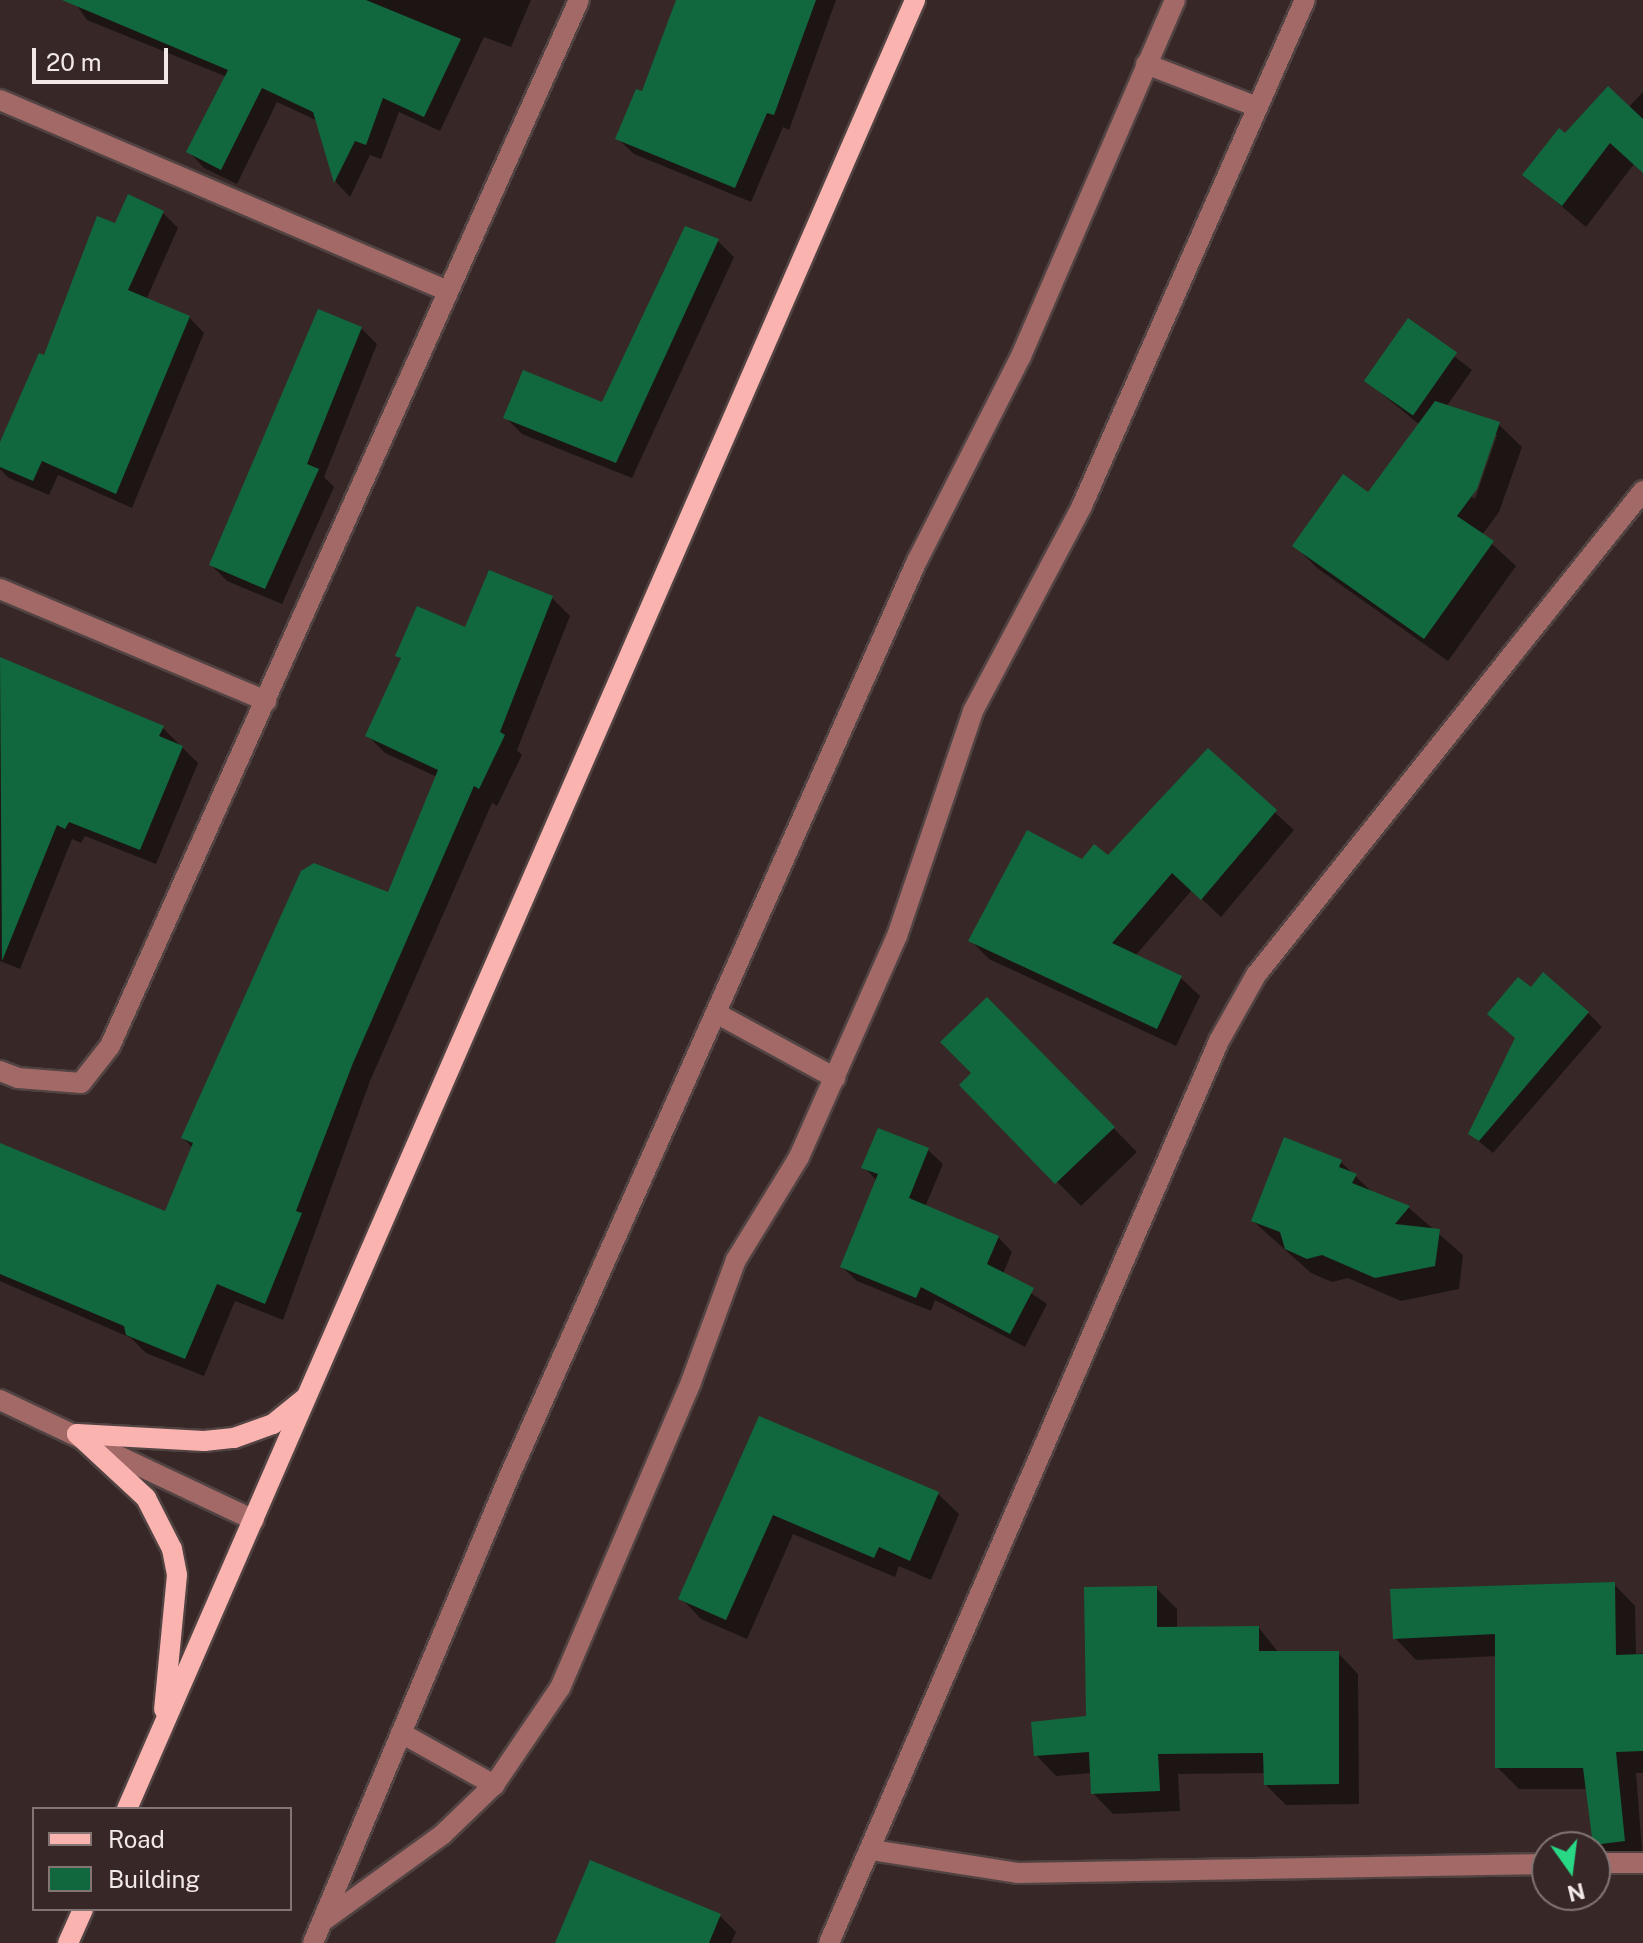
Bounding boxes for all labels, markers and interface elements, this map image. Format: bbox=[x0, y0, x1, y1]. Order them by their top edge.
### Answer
scale bar bbox=[36, 32, 172, 82]
text: 20 m bbox=[46, 48, 102, 76]
legend bbox=[32, 1807, 292, 1911]
text: Road bbox=[108, 1825, 165, 1853]
north arrow bbox=[1531, 1831, 1611, 1911]
text: Building bbox=[108, 1865, 200, 1893]
text: N bbox=[1565, 1878, 1588, 1907]

